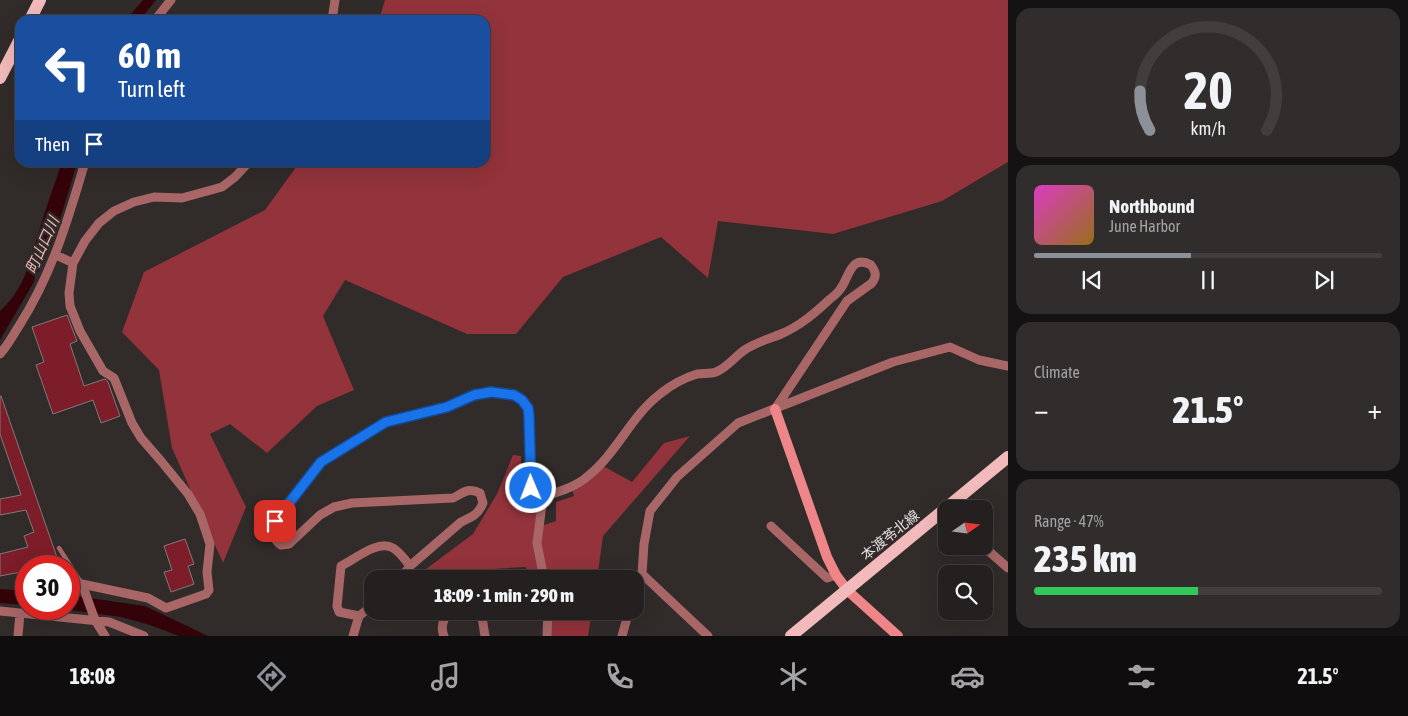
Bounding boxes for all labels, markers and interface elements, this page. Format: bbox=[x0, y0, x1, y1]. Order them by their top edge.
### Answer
icon: left bbox=[35, 35, 100, 100]
text: 60 m bbox=[118, 35, 181, 75]
text: 20 bbox=[1184, 60, 1232, 120]
text: Turn left bbox=[118, 76, 185, 102]
text: km/h bbox=[1190, 118, 1226, 139]
icon: arrive bbox=[80, 130, 108, 158]
text: Then bbox=[35, 133, 70, 155]
text: Northbound bbox=[1109, 195, 1195, 217]
water label: 町山口川 bbox=[22, 212, 63, 276]
text: June Harbor bbox=[1109, 217, 1180, 235]
icon: previous bbox=[1078, 266, 1106, 294]
icon: pause bbox=[1194, 266, 1222, 294]
icon: next bbox=[1310, 266, 1338, 294]
text: Climate bbox=[1034, 363, 1080, 381]
text: 21.5° bbox=[1173, 388, 1243, 431]
text: − bbox=[1034, 393, 1049, 425]
text: + bbox=[1367, 393, 1382, 425]
position arrow bbox=[504, 461, 556, 513]
pin bbox=[254, 500, 296, 542]
north arrow bbox=[938, 500, 992, 555]
map controls bbox=[938, 500, 993, 620]
icon: arrive bbox=[261, 507, 289, 535]
street label: 本渡苓北線 bbox=[858, 507, 922, 563]
text: Range · 47% bbox=[1034, 512, 1104, 530]
text: 235 km bbox=[1034, 537, 1137, 580]
speed limit sign: 30 bbox=[15, 555, 80, 620]
button: search bbox=[938, 565, 993, 620]
text: 18:09 · 1 min · 290 m bbox=[434, 584, 574, 606]
icon: directions bbox=[254, 659, 289, 694]
icon: music bbox=[428, 659, 463, 694]
icon: phone bbox=[602, 659, 637, 694]
icon: climate bbox=[776, 659, 811, 694]
icon: car bbox=[950, 659, 985, 694]
icon: filters bbox=[1124, 659, 1159, 694]
text: 18:08 bbox=[69, 663, 115, 689]
text: 21.5° bbox=[1298, 663, 1339, 689]

